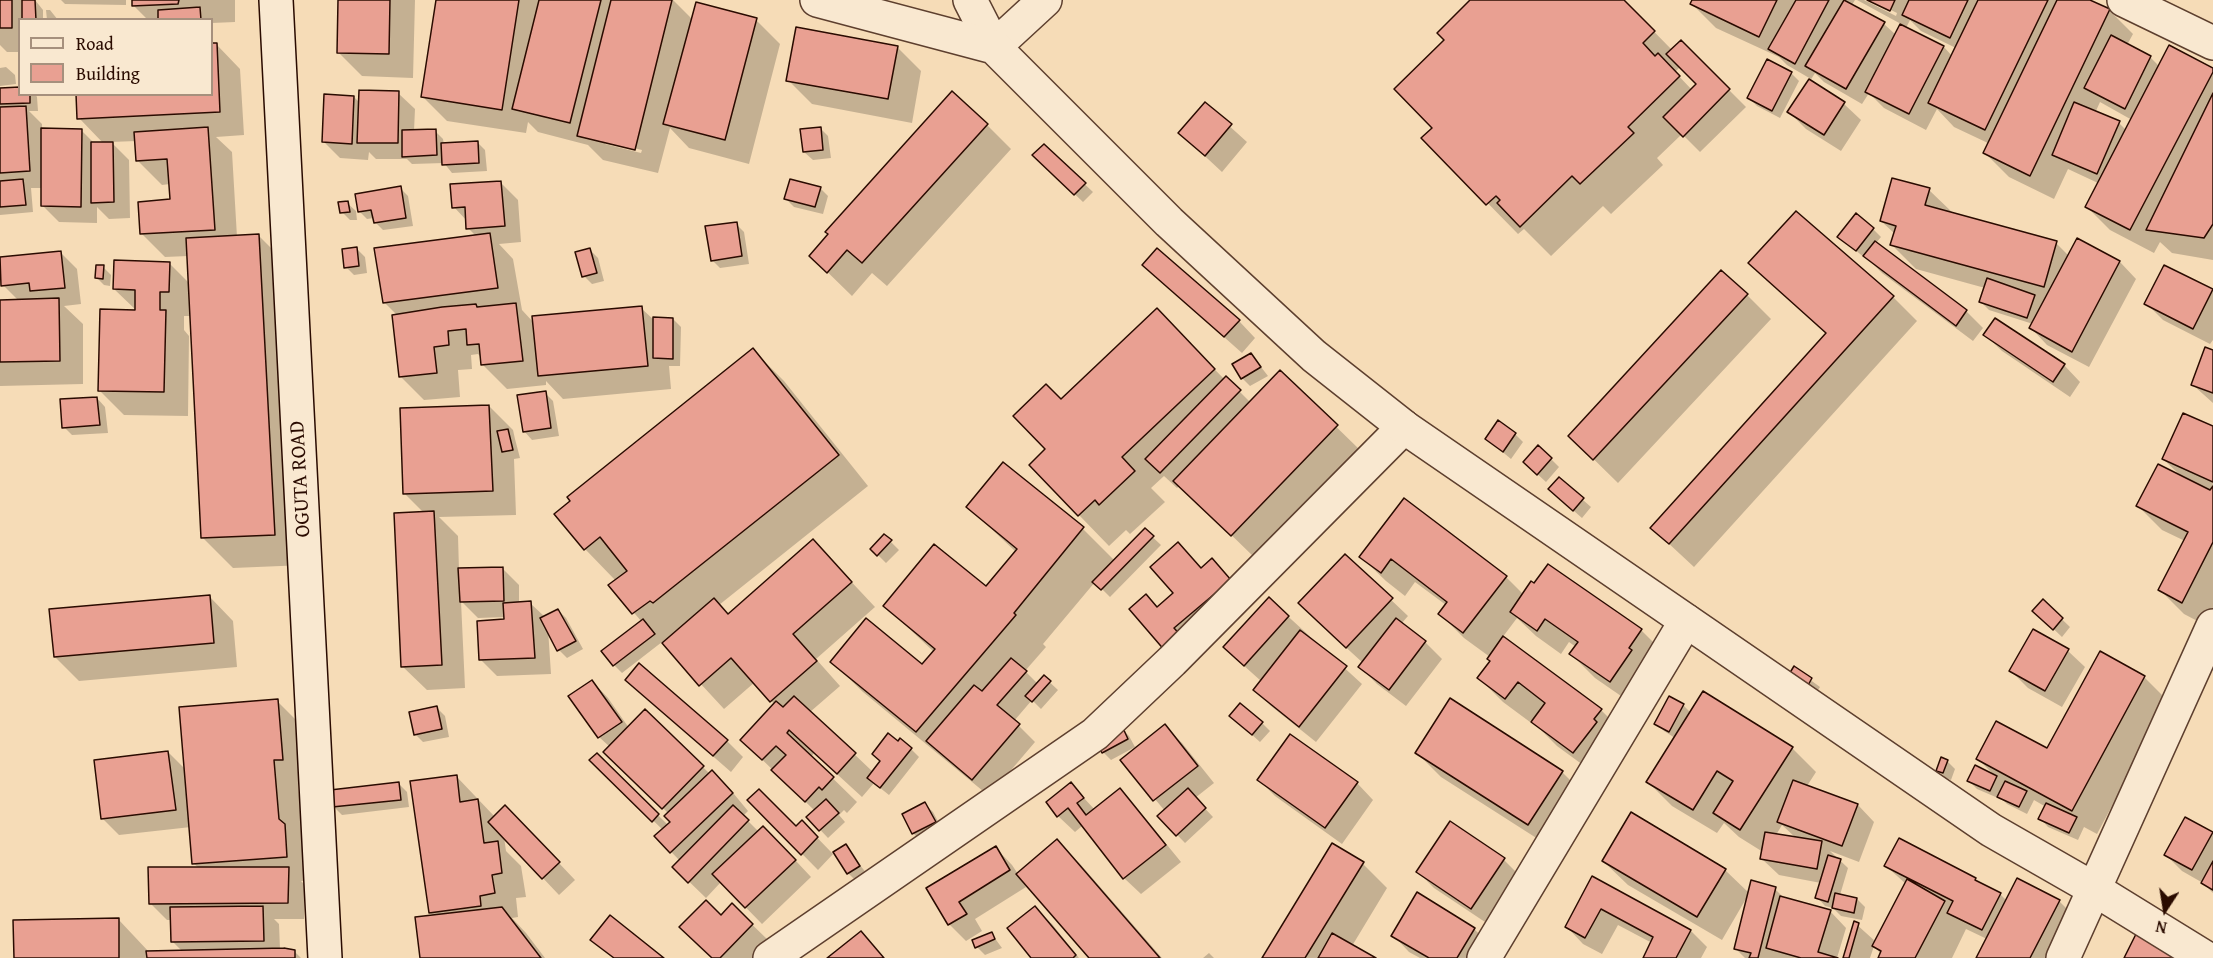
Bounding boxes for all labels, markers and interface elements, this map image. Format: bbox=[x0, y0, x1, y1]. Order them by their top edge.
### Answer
legend bbox=[18, 18, 213, 96]
text: Road bbox=[76, 30, 114, 57]
text: Building bbox=[76, 60, 140, 87]
street label: OGUTA ROAD bbox=[285, 420, 317, 538]
north arrow bbox=[2135, 880, 2195, 940]
text: N bbox=[2154, 915, 2169, 940]

